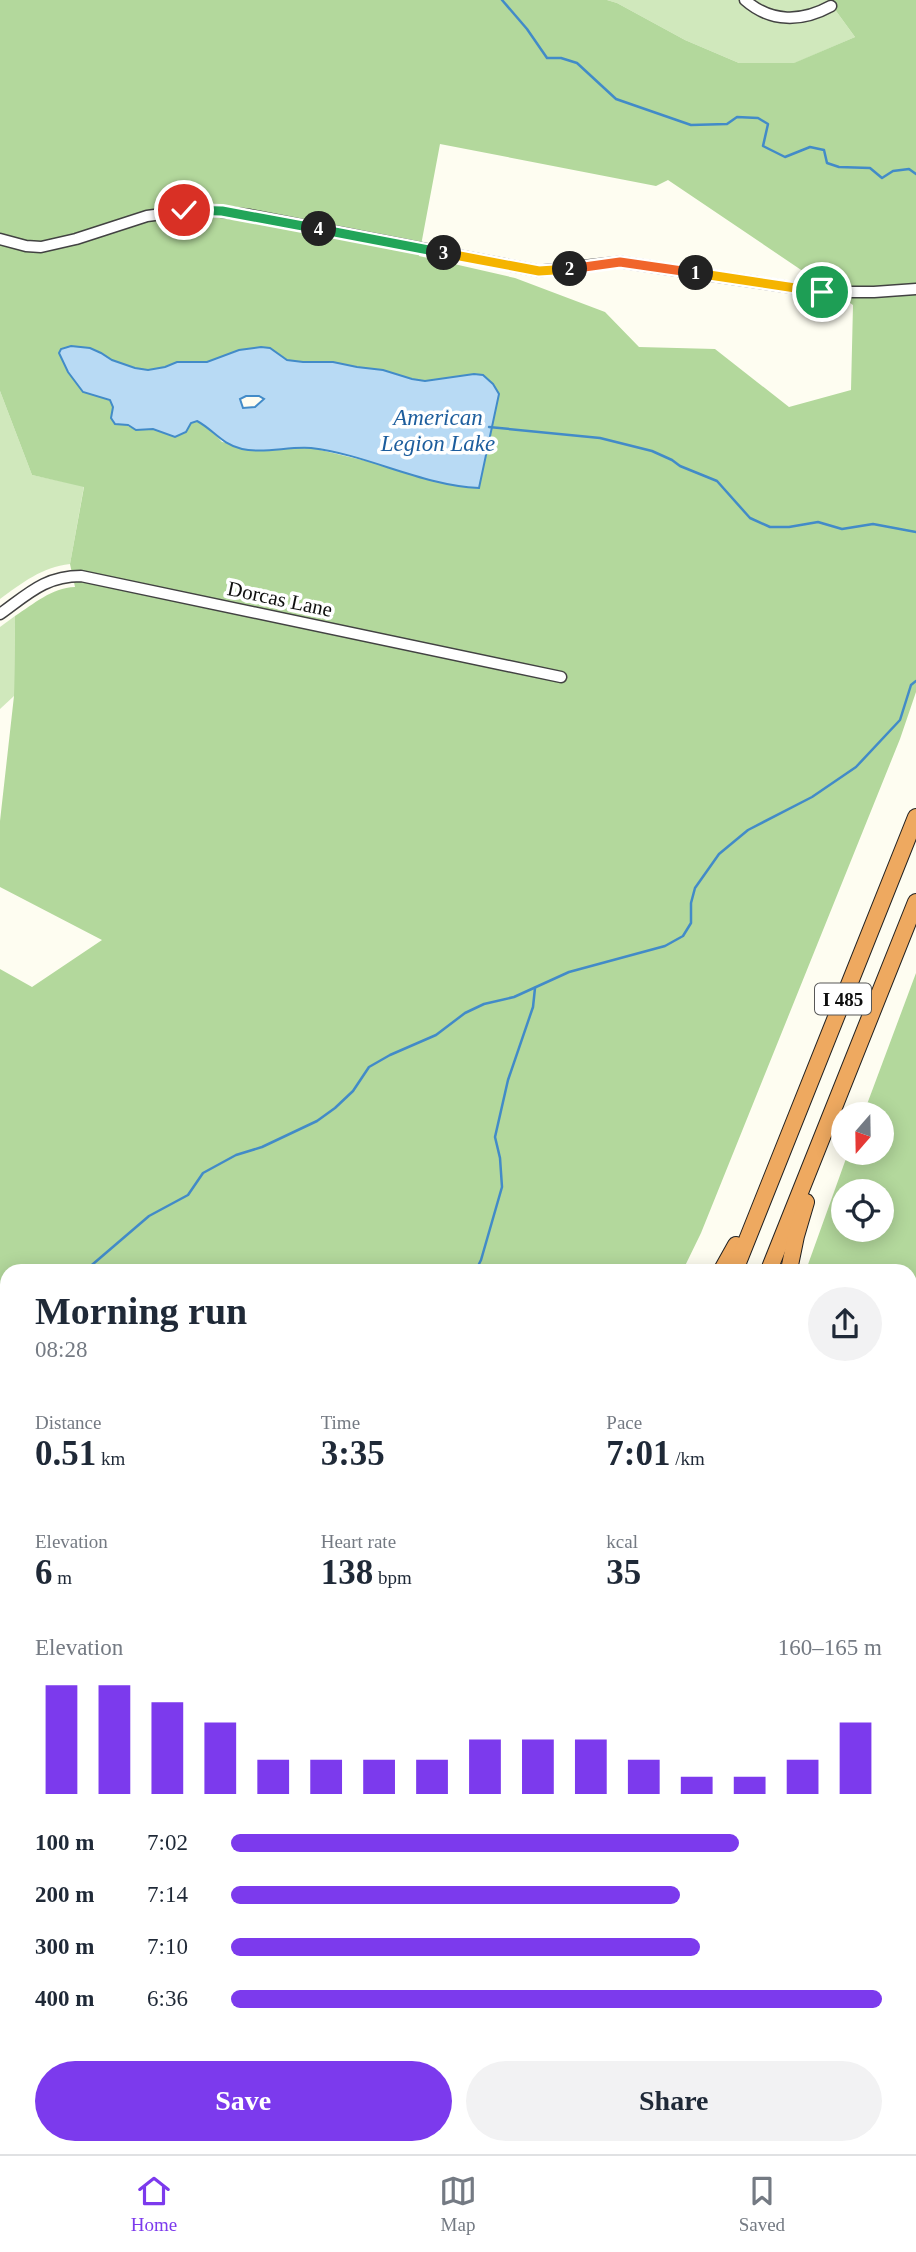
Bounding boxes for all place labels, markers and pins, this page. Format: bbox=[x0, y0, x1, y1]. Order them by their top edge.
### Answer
pin bbox=[154, 180, 214, 240]
pin: 4 bbox=[302, 212, 336, 246]
pin: 3 bbox=[426, 236, 462, 270]
pin: 2 bbox=[552, 252, 588, 286]
pin: 1 bbox=[678, 256, 714, 290]
pin bbox=[792, 262, 852, 322]

